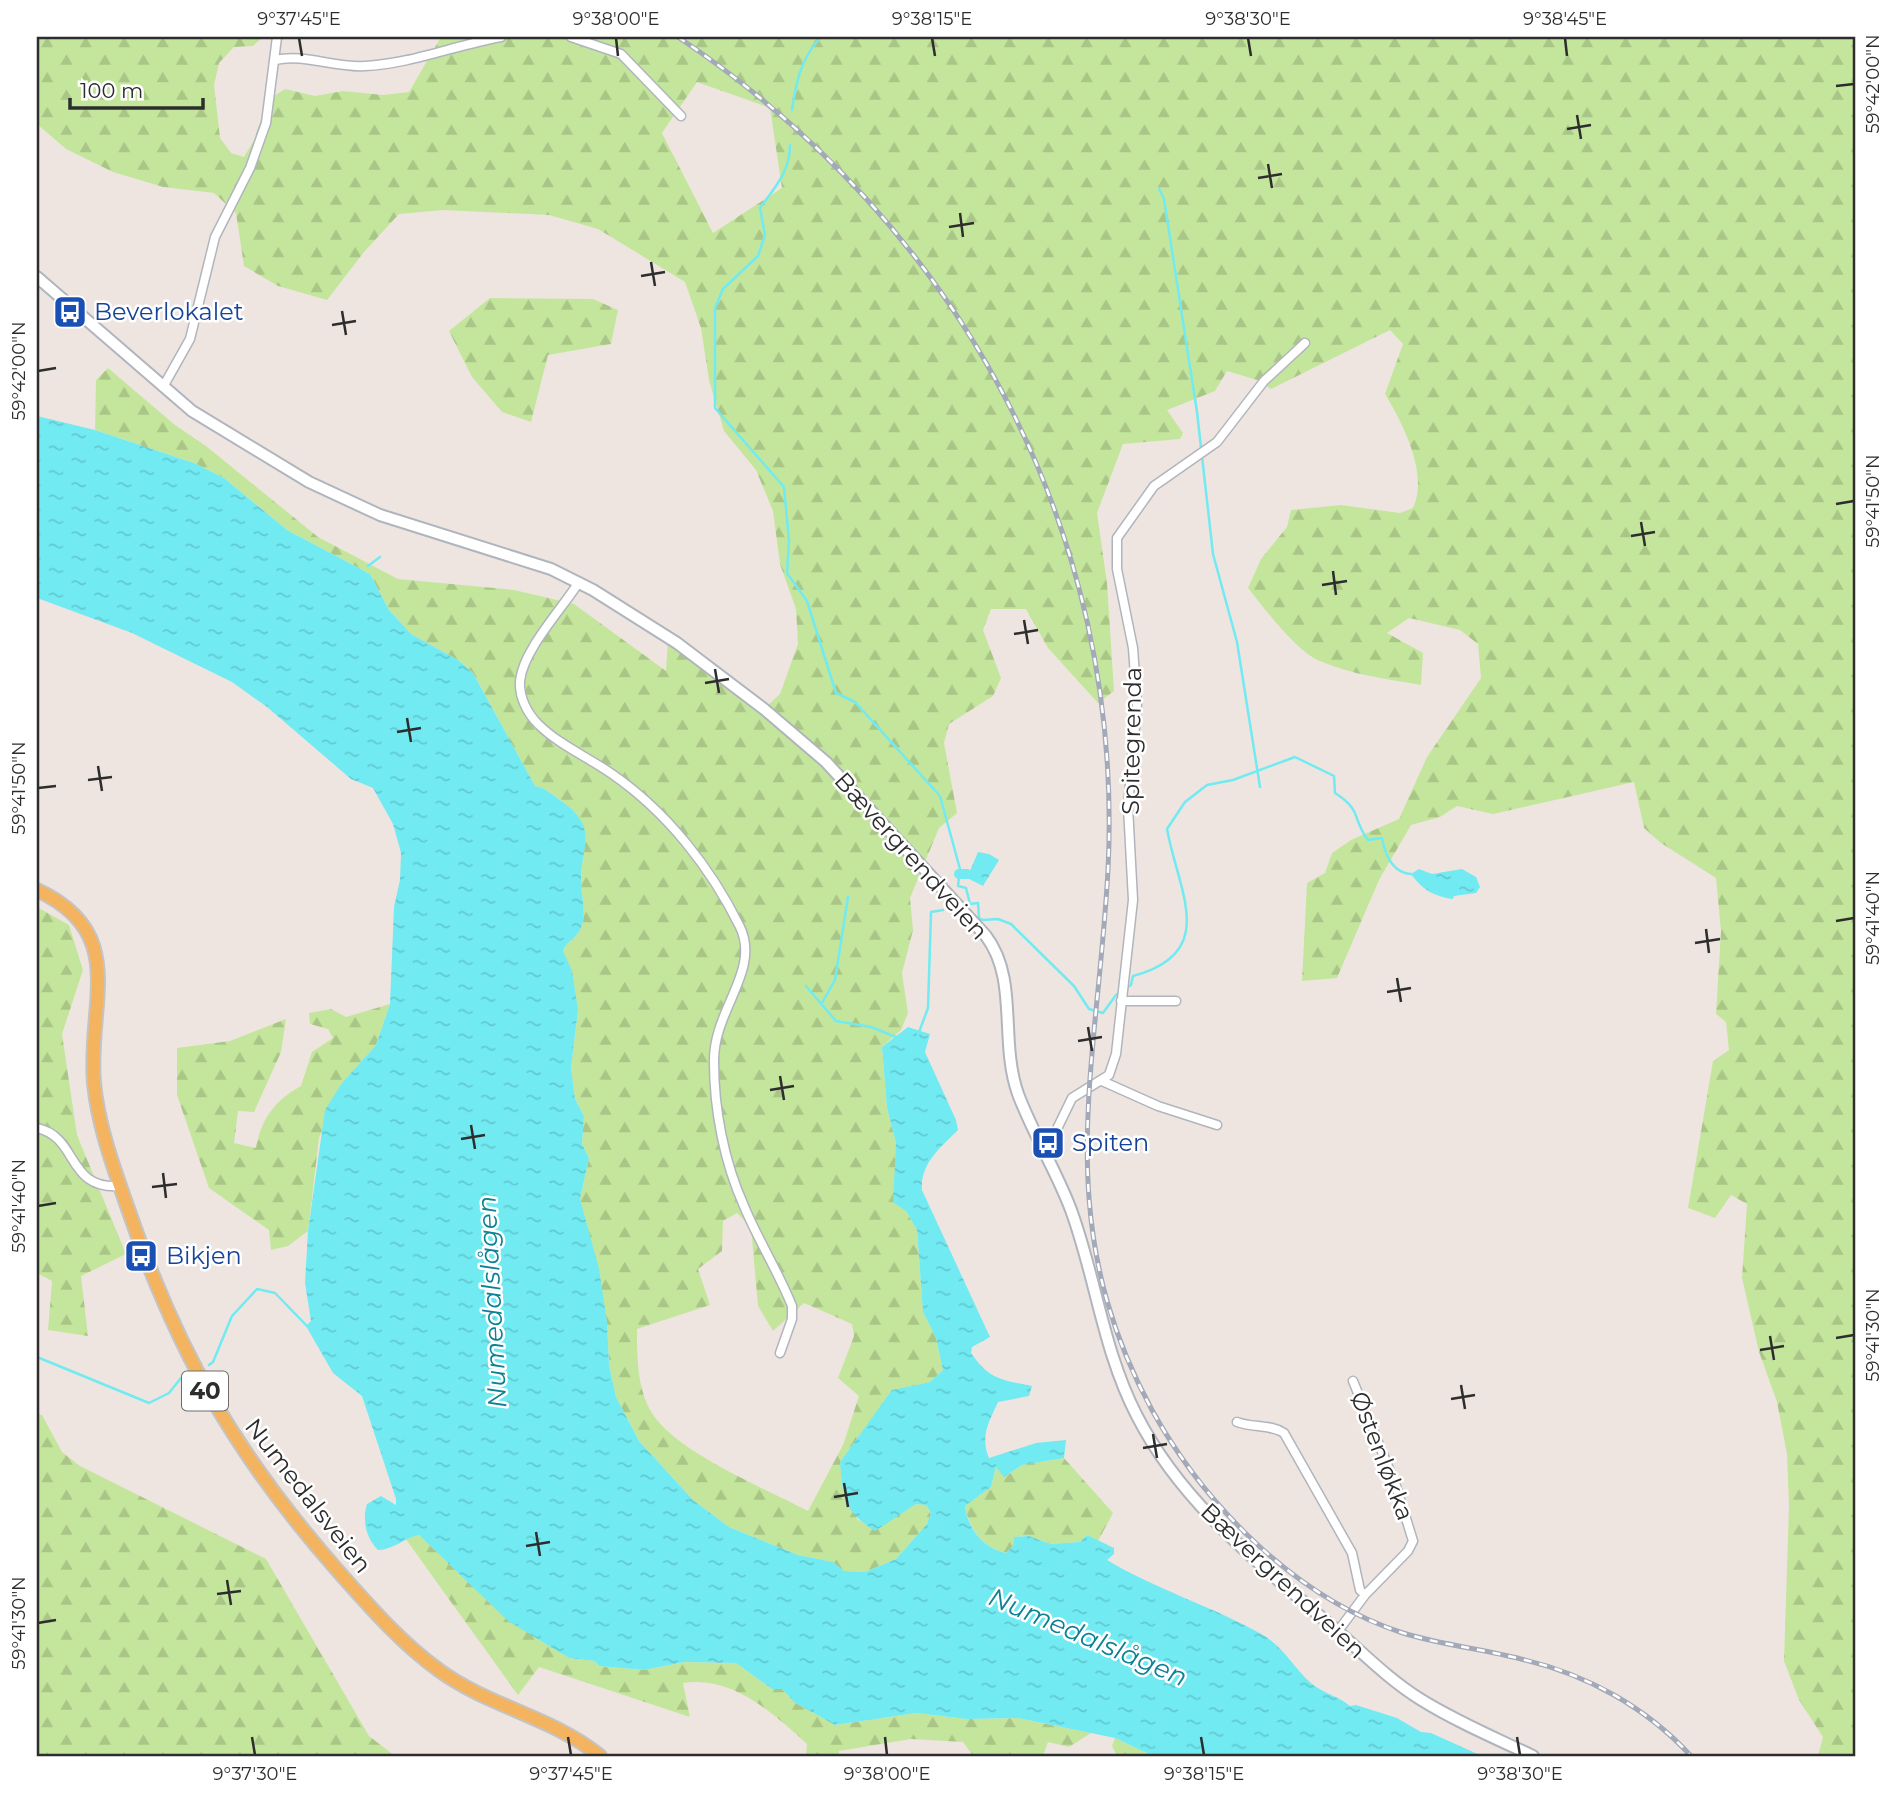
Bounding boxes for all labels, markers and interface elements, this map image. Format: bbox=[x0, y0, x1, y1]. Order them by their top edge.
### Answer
text: 9°37'45"E bbox=[257, 8, 341, 30]
text: 9°38'00"E bbox=[572, 8, 660, 30]
text: 9°38'15"E bbox=[892, 8, 972, 30]
text: 9°38'30"E bbox=[1205, 8, 1291, 30]
text: 9°38'45"E bbox=[1523, 8, 1607, 30]
text: 59°42'00"N bbox=[1862, 34, 1884, 134]
scale bar bbox=[70, 66, 203, 110]
text: 100 m bbox=[80, 78, 143, 103]
bus stop icon: Beverlokalet bbox=[51, 293, 89, 331]
place label: Beverlokalet bbox=[94, 297, 244, 326]
text: 59°42'00"N bbox=[8, 321, 30, 421]
text: 59°41'50"N bbox=[1862, 454, 1884, 548]
street label: Spitegrenda bbox=[1116, 667, 1147, 815]
text: 59°41'50"N bbox=[8, 741, 30, 835]
street label: Bævergrendveien bbox=[829, 766, 994, 945]
text: 59°41'40"N bbox=[1862, 871, 1884, 965]
bus stop icon: Spiten bbox=[1029, 1124, 1067, 1162]
place label: Spiten bbox=[1072, 1128, 1149, 1157]
text: 59°41'40"N bbox=[8, 1159, 30, 1253]
water label: Numedalslågen bbox=[470, 1195, 514, 1409]
bus stop icon: Bikjen bbox=[122, 1237, 160, 1275]
place label: Bikjen bbox=[166, 1241, 242, 1270]
text: 59°41'30"N bbox=[1862, 1288, 1884, 1382]
road number: 40 bbox=[182, 1372, 228, 1410]
street label: Østenløkka bbox=[1345, 1387, 1420, 1525]
street label: Numedalsveien bbox=[239, 1413, 378, 1579]
street label: Bævergrendveien bbox=[1195, 1497, 1372, 1665]
text: 59°41'30"N bbox=[8, 1576, 30, 1670]
water label: Numedalslågen bbox=[984, 1581, 1192, 1693]
text: 9°37'30"E bbox=[213, 1763, 297, 1785]
text: 9°37'45"E bbox=[529, 1763, 613, 1785]
text: 9°38'00"E bbox=[843, 1763, 931, 1785]
text: 9°38'15"E bbox=[1164, 1763, 1244, 1785]
text: 9°38'30"E bbox=[1477, 1763, 1563, 1785]

